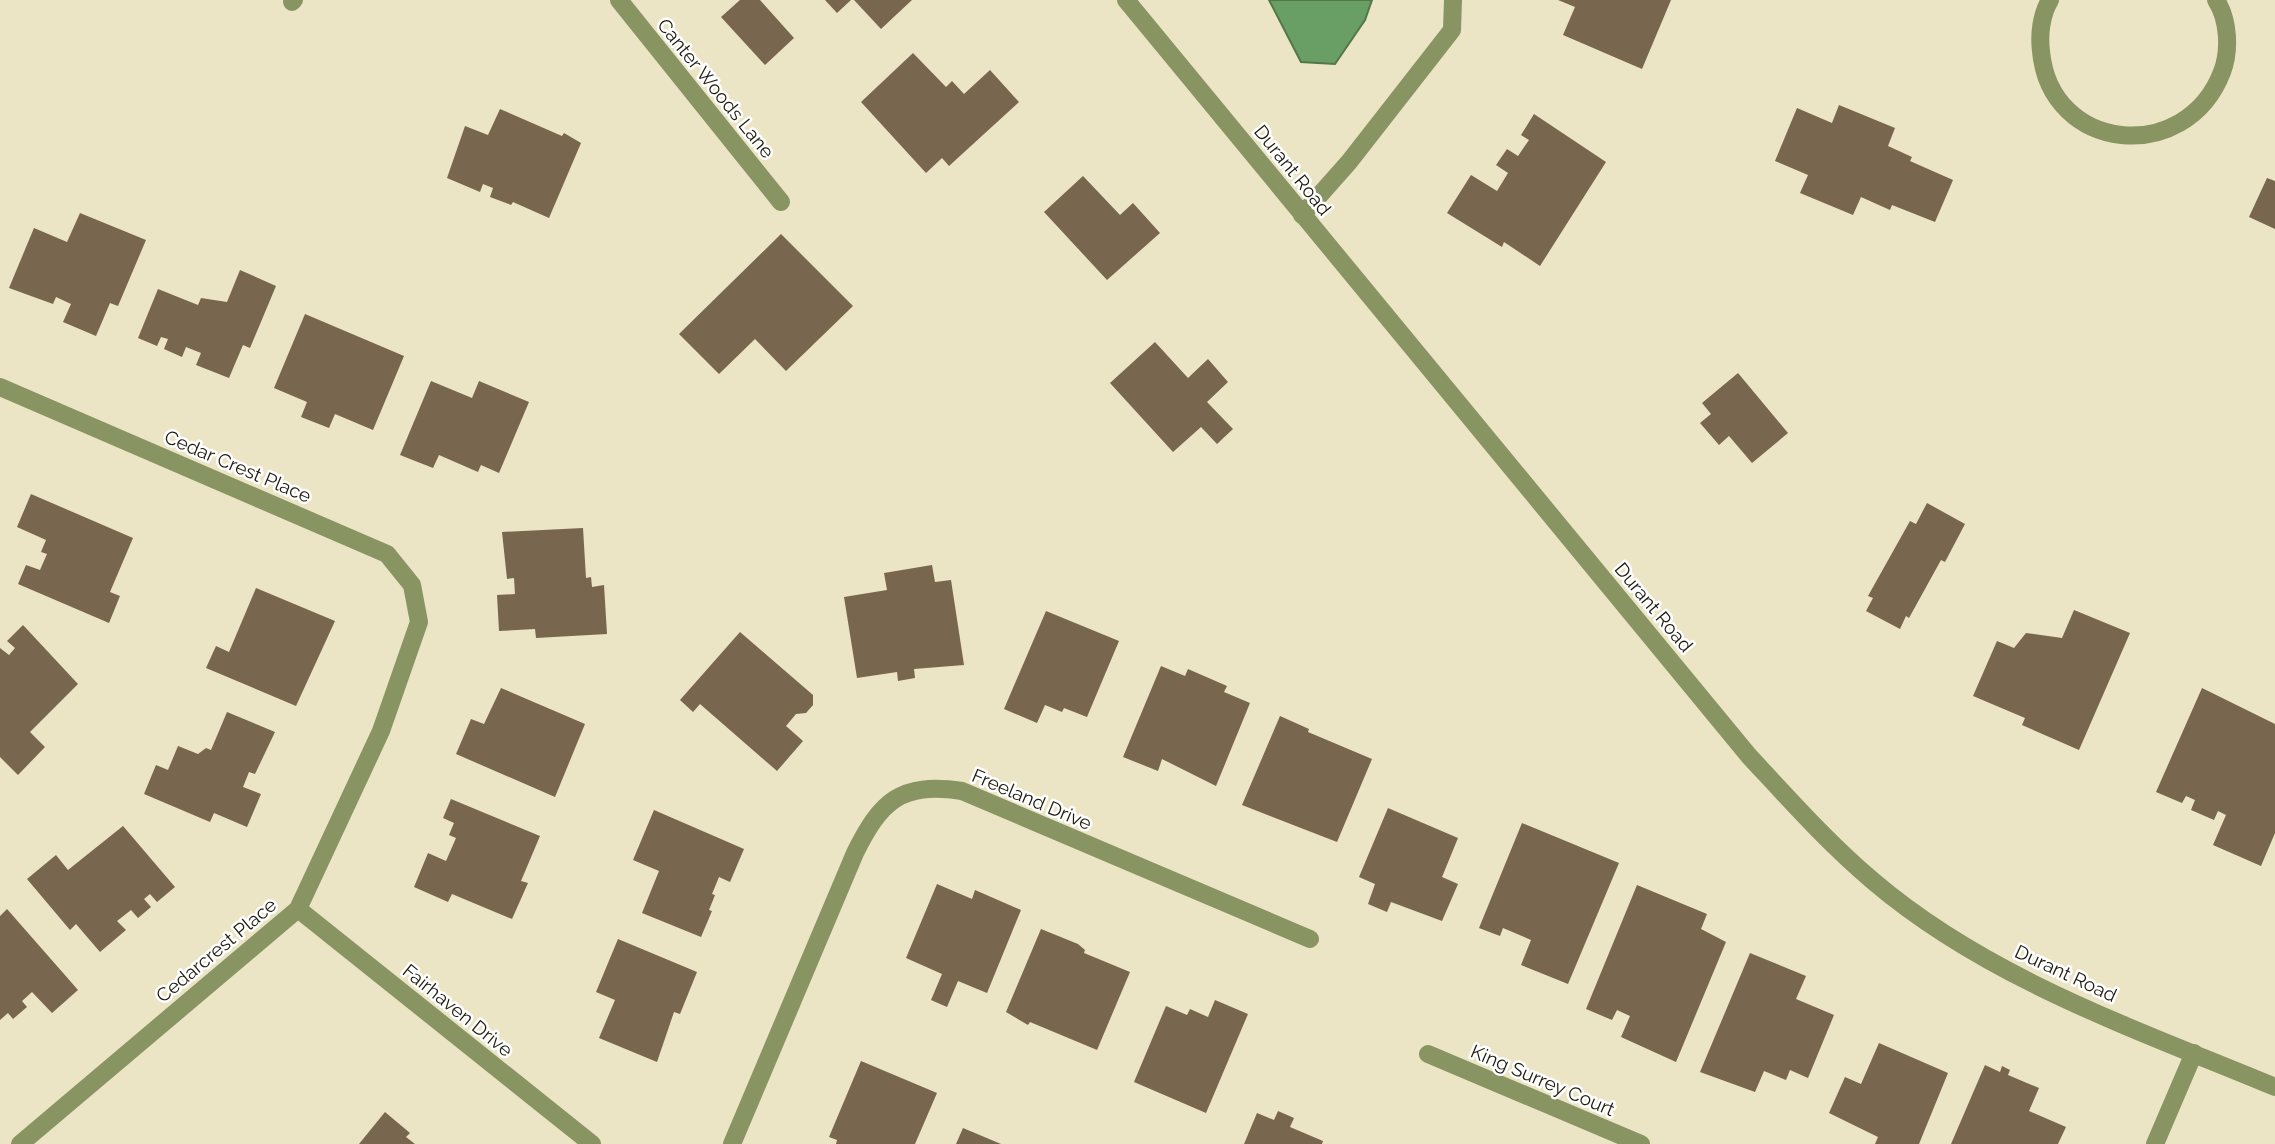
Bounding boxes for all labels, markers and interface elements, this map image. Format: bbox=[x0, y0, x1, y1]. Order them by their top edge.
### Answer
street label: Canter Woods Lane bbox=[653, 14, 779, 162]
street label: Durant Road bbox=[1250, 120, 1336, 220]
street label: Cedar Crest Place bbox=[161, 425, 315, 507]
street label: Durant Road bbox=[1610, 558, 1698, 656]
street label: Freeland Drive bbox=[969, 764, 1095, 834]
street label: Cedarcrest Place bbox=[152, 893, 280, 1007]
street label: Durant Road bbox=[2012, 940, 2120, 1006]
street label: Fairhaven Drive bbox=[399, 959, 517, 1061]
street label: King Surrey Court bbox=[1468, 1040, 1619, 1120]

